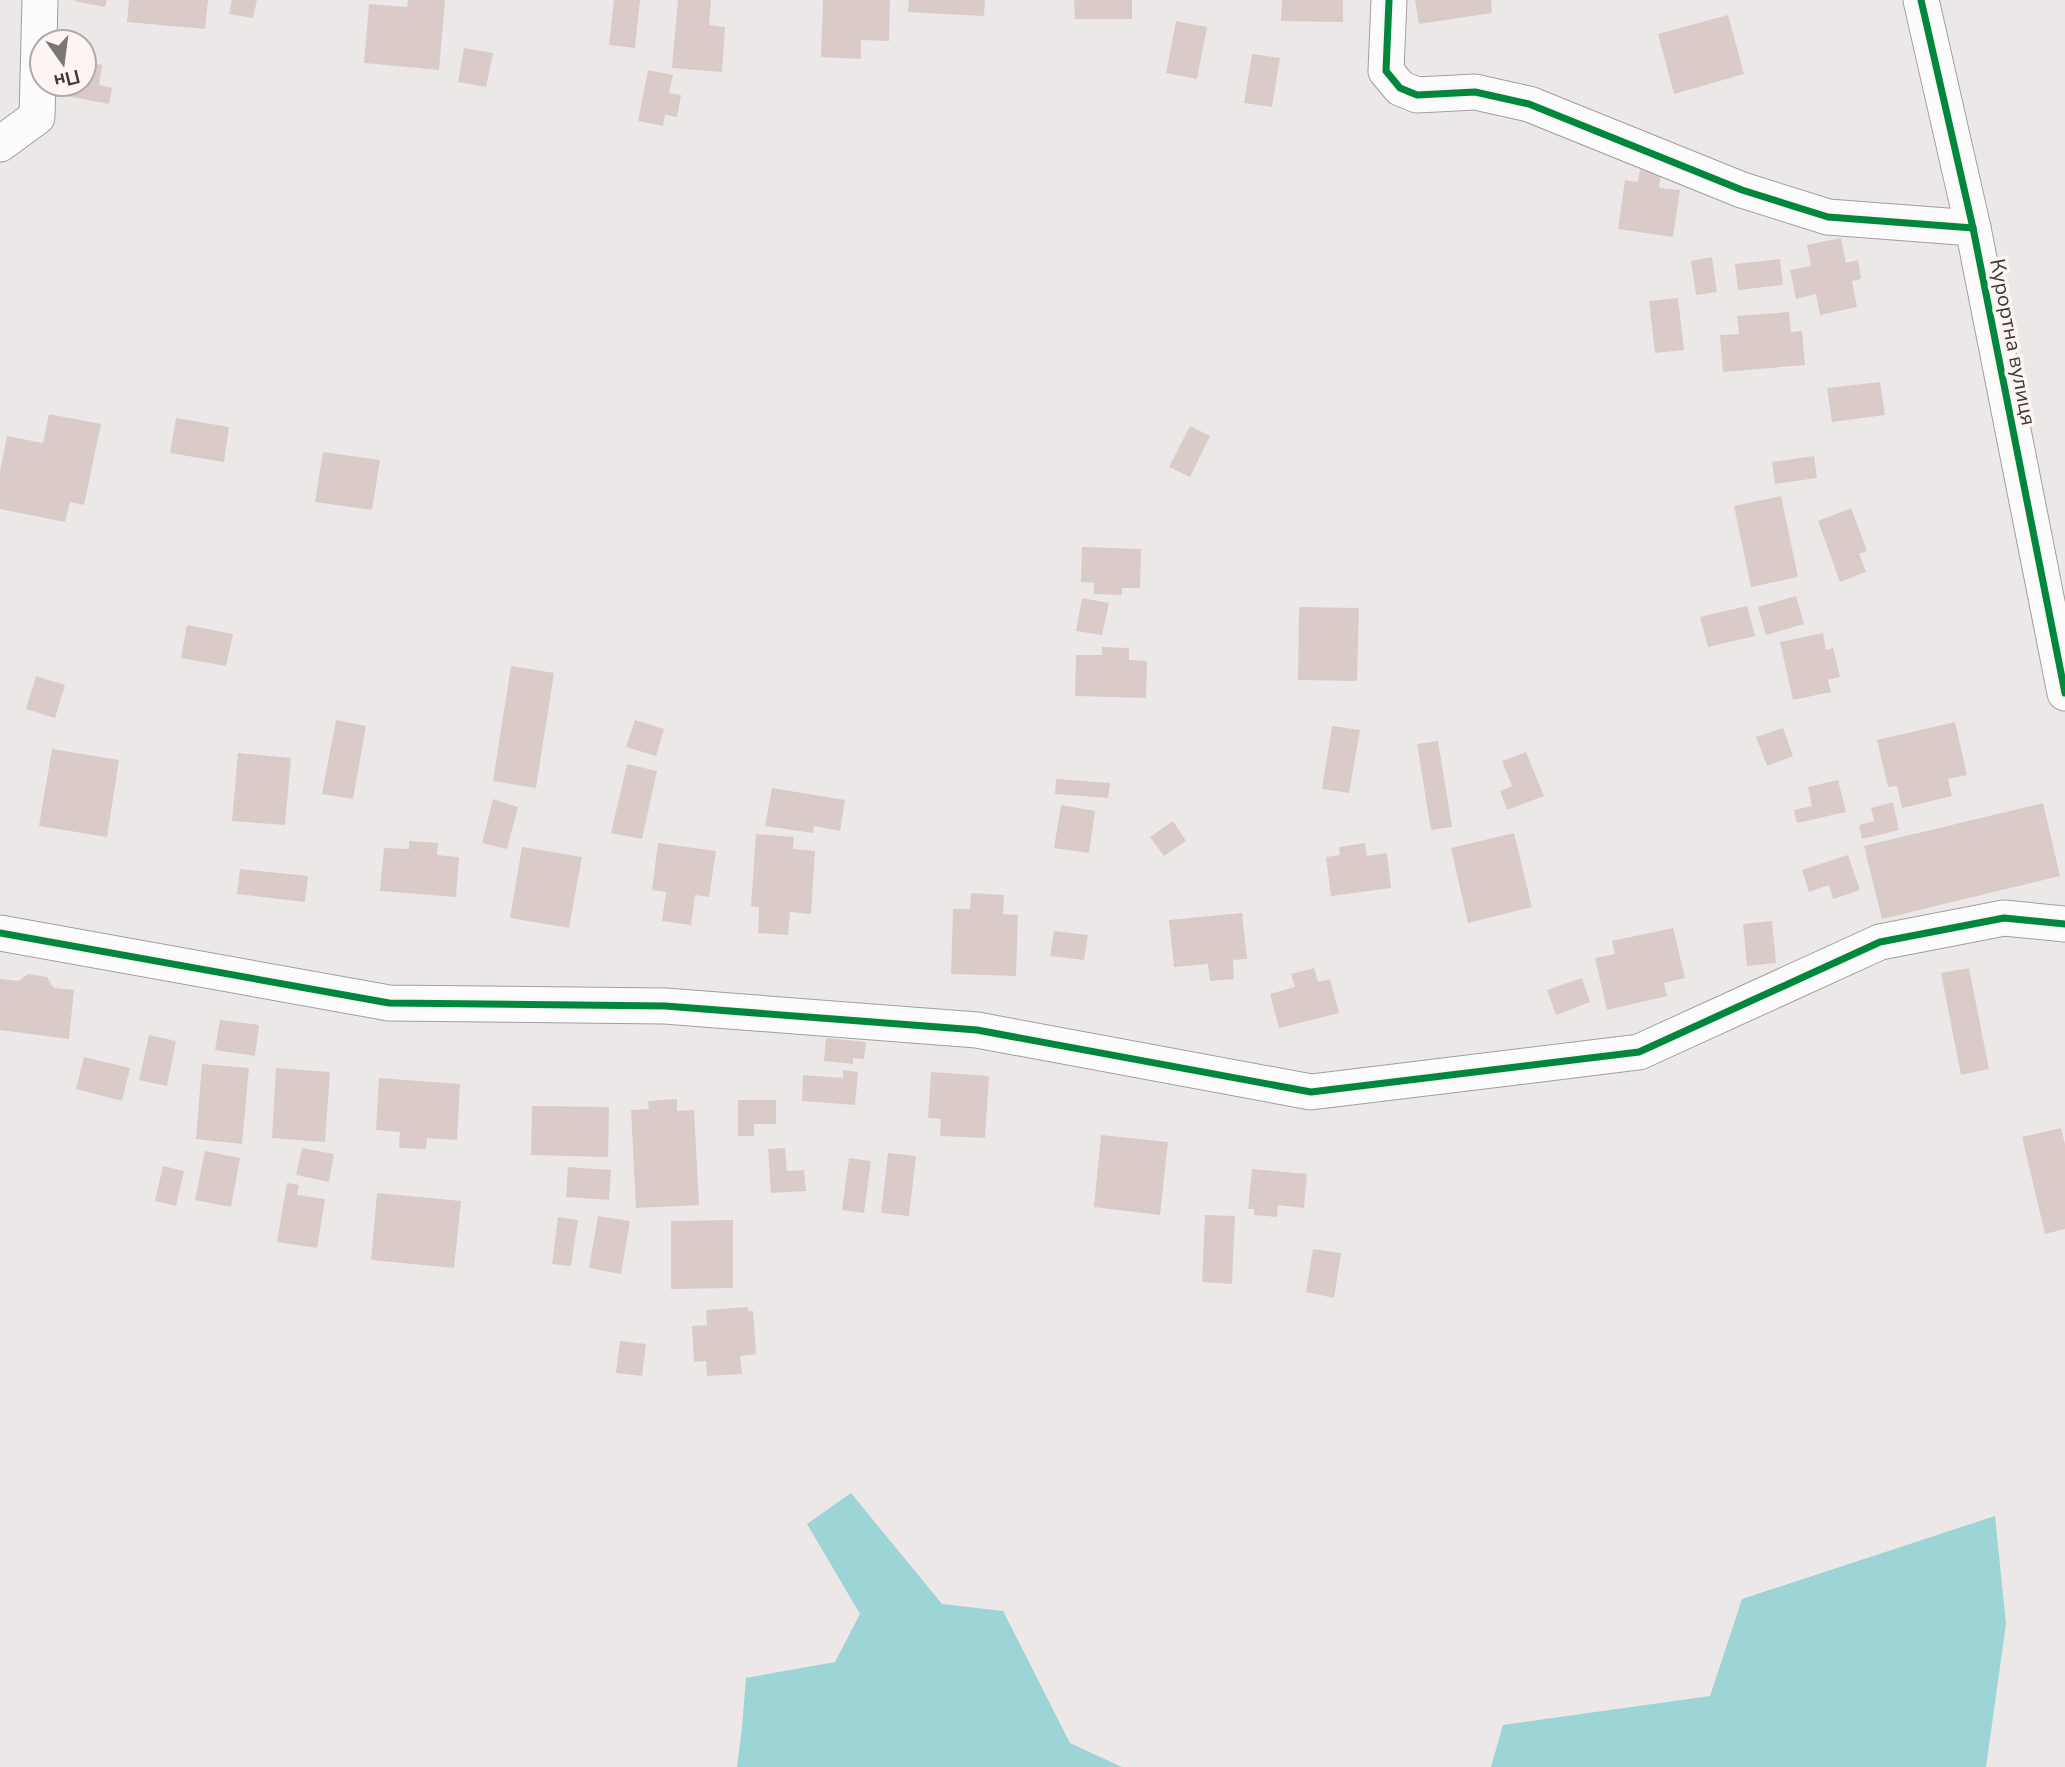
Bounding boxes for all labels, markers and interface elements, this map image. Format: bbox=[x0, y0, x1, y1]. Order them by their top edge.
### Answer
north arrow bbox=[28, 28, 98, 98]
text: Пн bbox=[51, 63, 83, 94]
street label: Курортна вулиця bbox=[1983, 256, 2043, 428]

